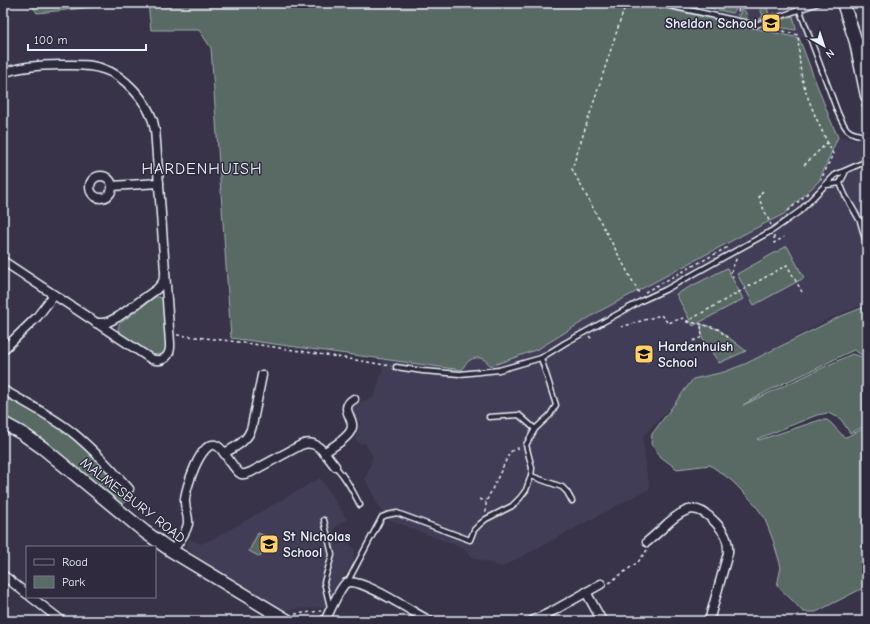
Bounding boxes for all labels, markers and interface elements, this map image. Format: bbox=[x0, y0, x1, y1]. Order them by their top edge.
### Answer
school or university icon: Sheldon School bbox=[760, 12, 782, 34]
place label: Sheldon School bbox=[665, 15, 757, 32]
scale bar bbox=[28, 26, 146, 52]
north arrow bbox=[804, 26, 844, 66]
text: 100 m bbox=[34, 33, 67, 47]
text: N bbox=[823, 46, 837, 61]
district label: HARDENHUISH bbox=[142, 160, 262, 178]
place label: Hardenhuish School bbox=[658, 338, 734, 371]
school or university icon: Hardenhuish School bbox=[633, 343, 655, 365]
street label: MALMESBURY ROAD bbox=[77, 454, 189, 547]
place label: St Nicholas School bbox=[283, 528, 350, 561]
school or university icon: St Nicholas School bbox=[258, 533, 280, 555]
legend bbox=[26, 546, 156, 598]
text: Road bbox=[62, 555, 88, 569]
text: Park bbox=[62, 575, 85, 589]

